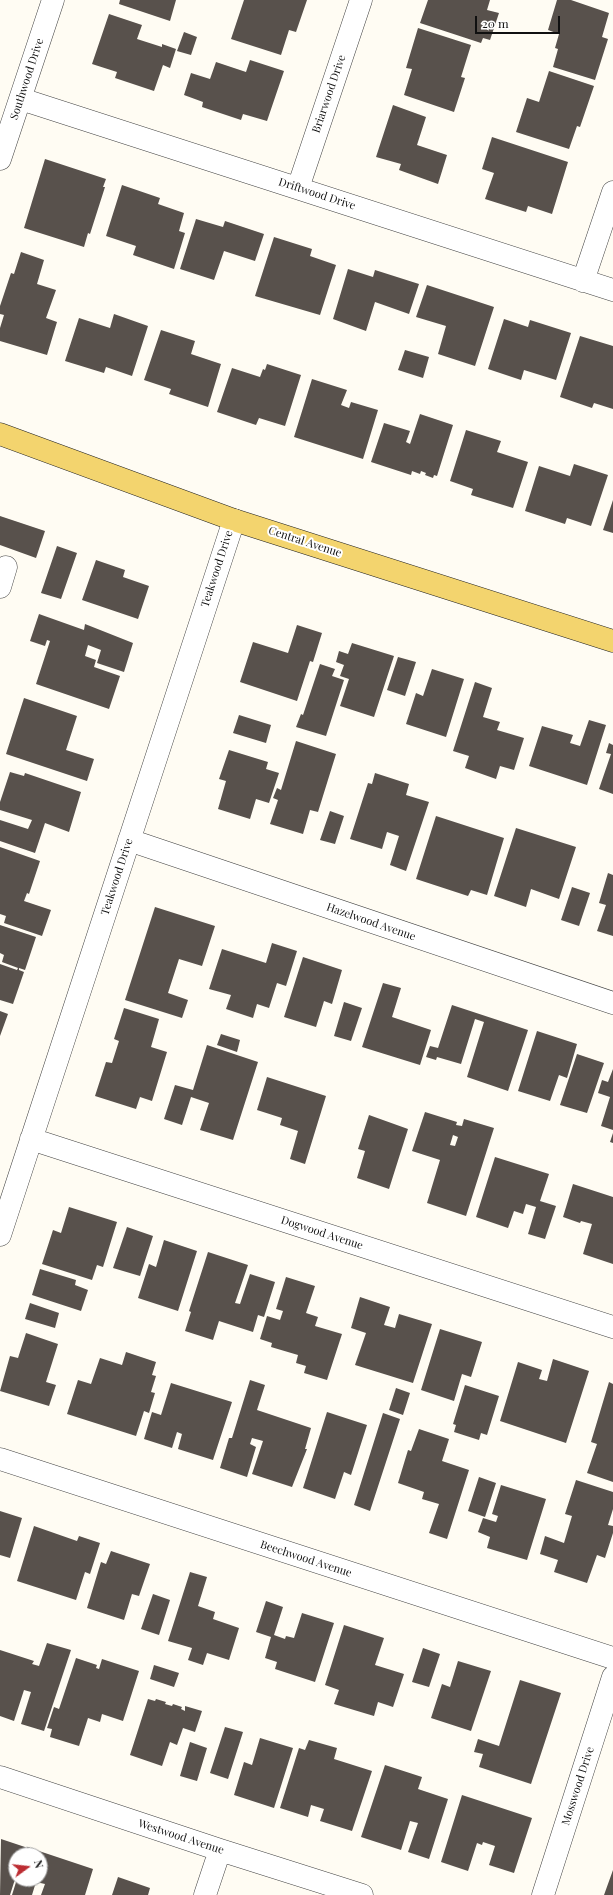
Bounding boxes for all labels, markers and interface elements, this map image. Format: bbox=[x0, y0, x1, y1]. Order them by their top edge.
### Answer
scale bar bbox=[477, 8, 562, 34]
text: 20 m bbox=[482, 15, 509, 31]
street label: Southwood Drive bbox=[8, 36, 46, 122]
street label: Briarwood Drive bbox=[309, 53, 349, 135]
street label: Driftwood Drive bbox=[277, 175, 357, 213]
street label: Central Avenue bbox=[267, 524, 343, 560]
street label: Teakwood Drive bbox=[198, 529, 236, 609]
street label: Teakwood Drive bbox=[98, 837, 136, 917]
street label: Hazelwood Avenue bbox=[325, 901, 417, 943]
street label: Dogwood Avenue bbox=[279, 1214, 365, 1252]
street label: Beechwood Avenue bbox=[259, 1538, 353, 1580]
street label: Mosswood Drive bbox=[559, 1745, 597, 1827]
street label: Westwood Avenue bbox=[136, 1817, 226, 1857]
north arrow bbox=[8, 1847, 48, 1887]
text: N bbox=[31, 1858, 47, 1870]

